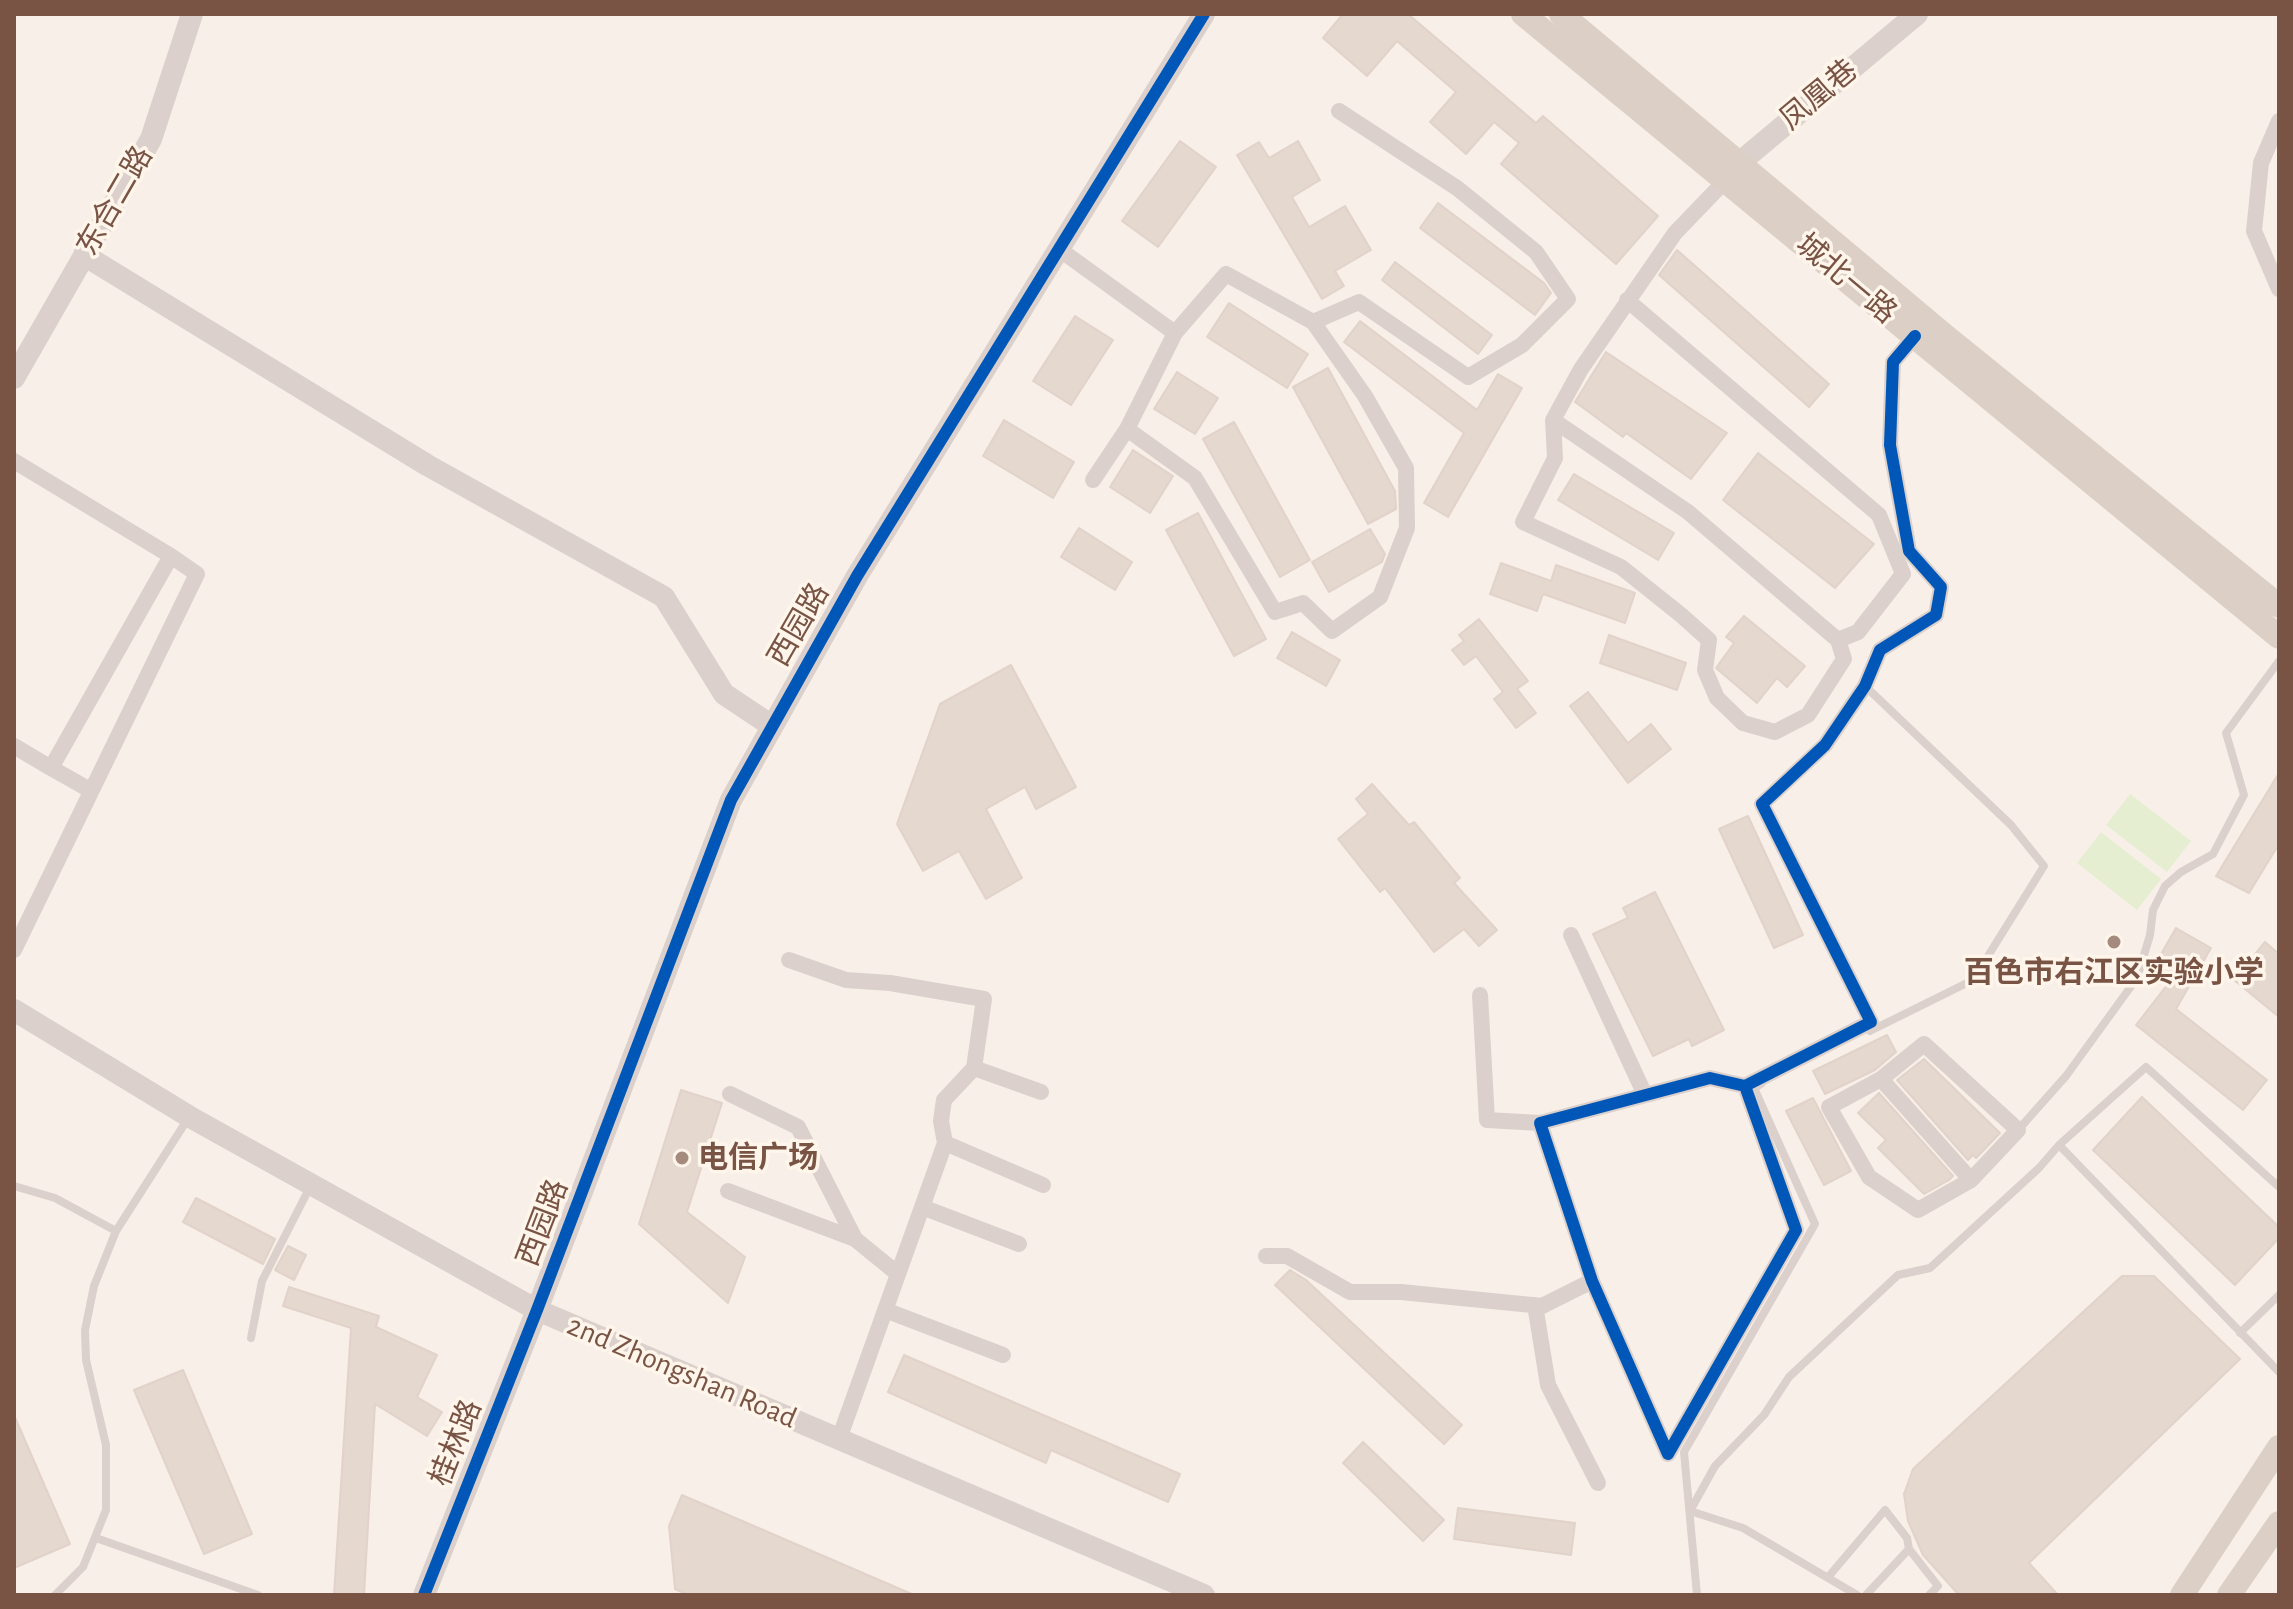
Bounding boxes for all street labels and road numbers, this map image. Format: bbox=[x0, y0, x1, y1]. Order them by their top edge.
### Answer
street label: 凤凰巷 bbox=[1773, 52, 1865, 138]
street label: 东合二路 bbox=[69, 140, 161, 262]
street label: 城北一路 bbox=[1788, 227, 1904, 331]
street label: 西园路 bbox=[761, 577, 837, 673]
street label: 西园路 bbox=[510, 1175, 576, 1271]
street label: 2nd Zhongshan Road bbox=[562, 1307, 802, 1437]
street label: 桂林路 bbox=[422, 1395, 490, 1491]

